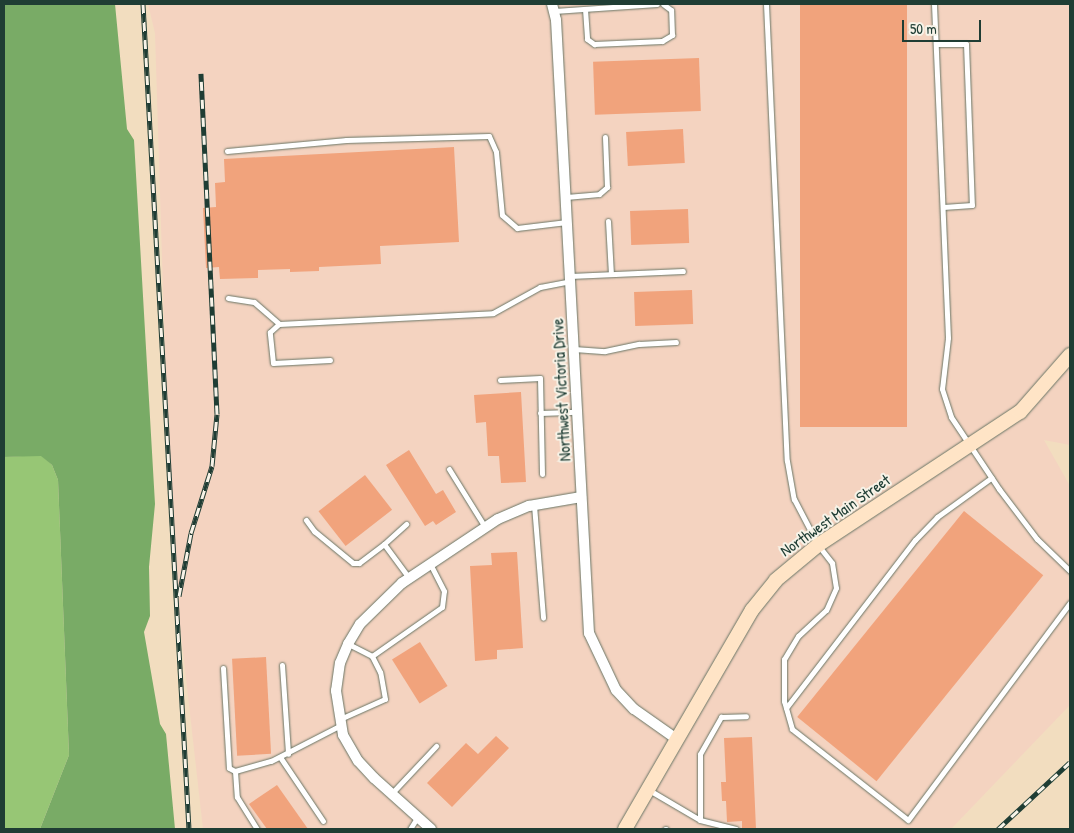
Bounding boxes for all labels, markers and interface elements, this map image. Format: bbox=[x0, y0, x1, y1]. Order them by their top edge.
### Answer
scale bar bbox=[904, 10, 983, 42]
text: 50 m bbox=[910, 18, 937, 39]
street label: Northwest Victoria Drive bbox=[548, 318, 574, 462]
street label: Northwest Main Street bbox=[776, 470, 894, 560]

